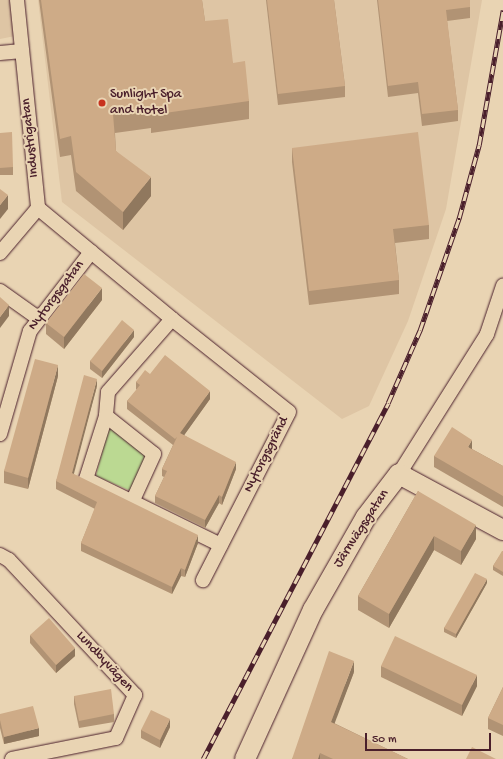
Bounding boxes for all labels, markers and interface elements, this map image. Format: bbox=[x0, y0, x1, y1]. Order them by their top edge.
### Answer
place label: Sunlight Spa and Hotel bbox=[110, 87, 182, 120]
street label: Industrigatan bbox=[18, 98, 44, 178]
marker: Sunlight Spa and Hotel bbox=[97, 98, 107, 108]
street label: Nytorgsgatan bbox=[25, 258, 89, 334]
street label: Nytorgsgränd bbox=[241, 414, 293, 496]
street label: Järnvägsgatan bbox=[331, 487, 393, 571]
street label: Lundbyvägen bbox=[72, 628, 136, 696]
scale bar bbox=[367, 725, 493, 751]
text: 50 m bbox=[372, 733, 397, 747]

